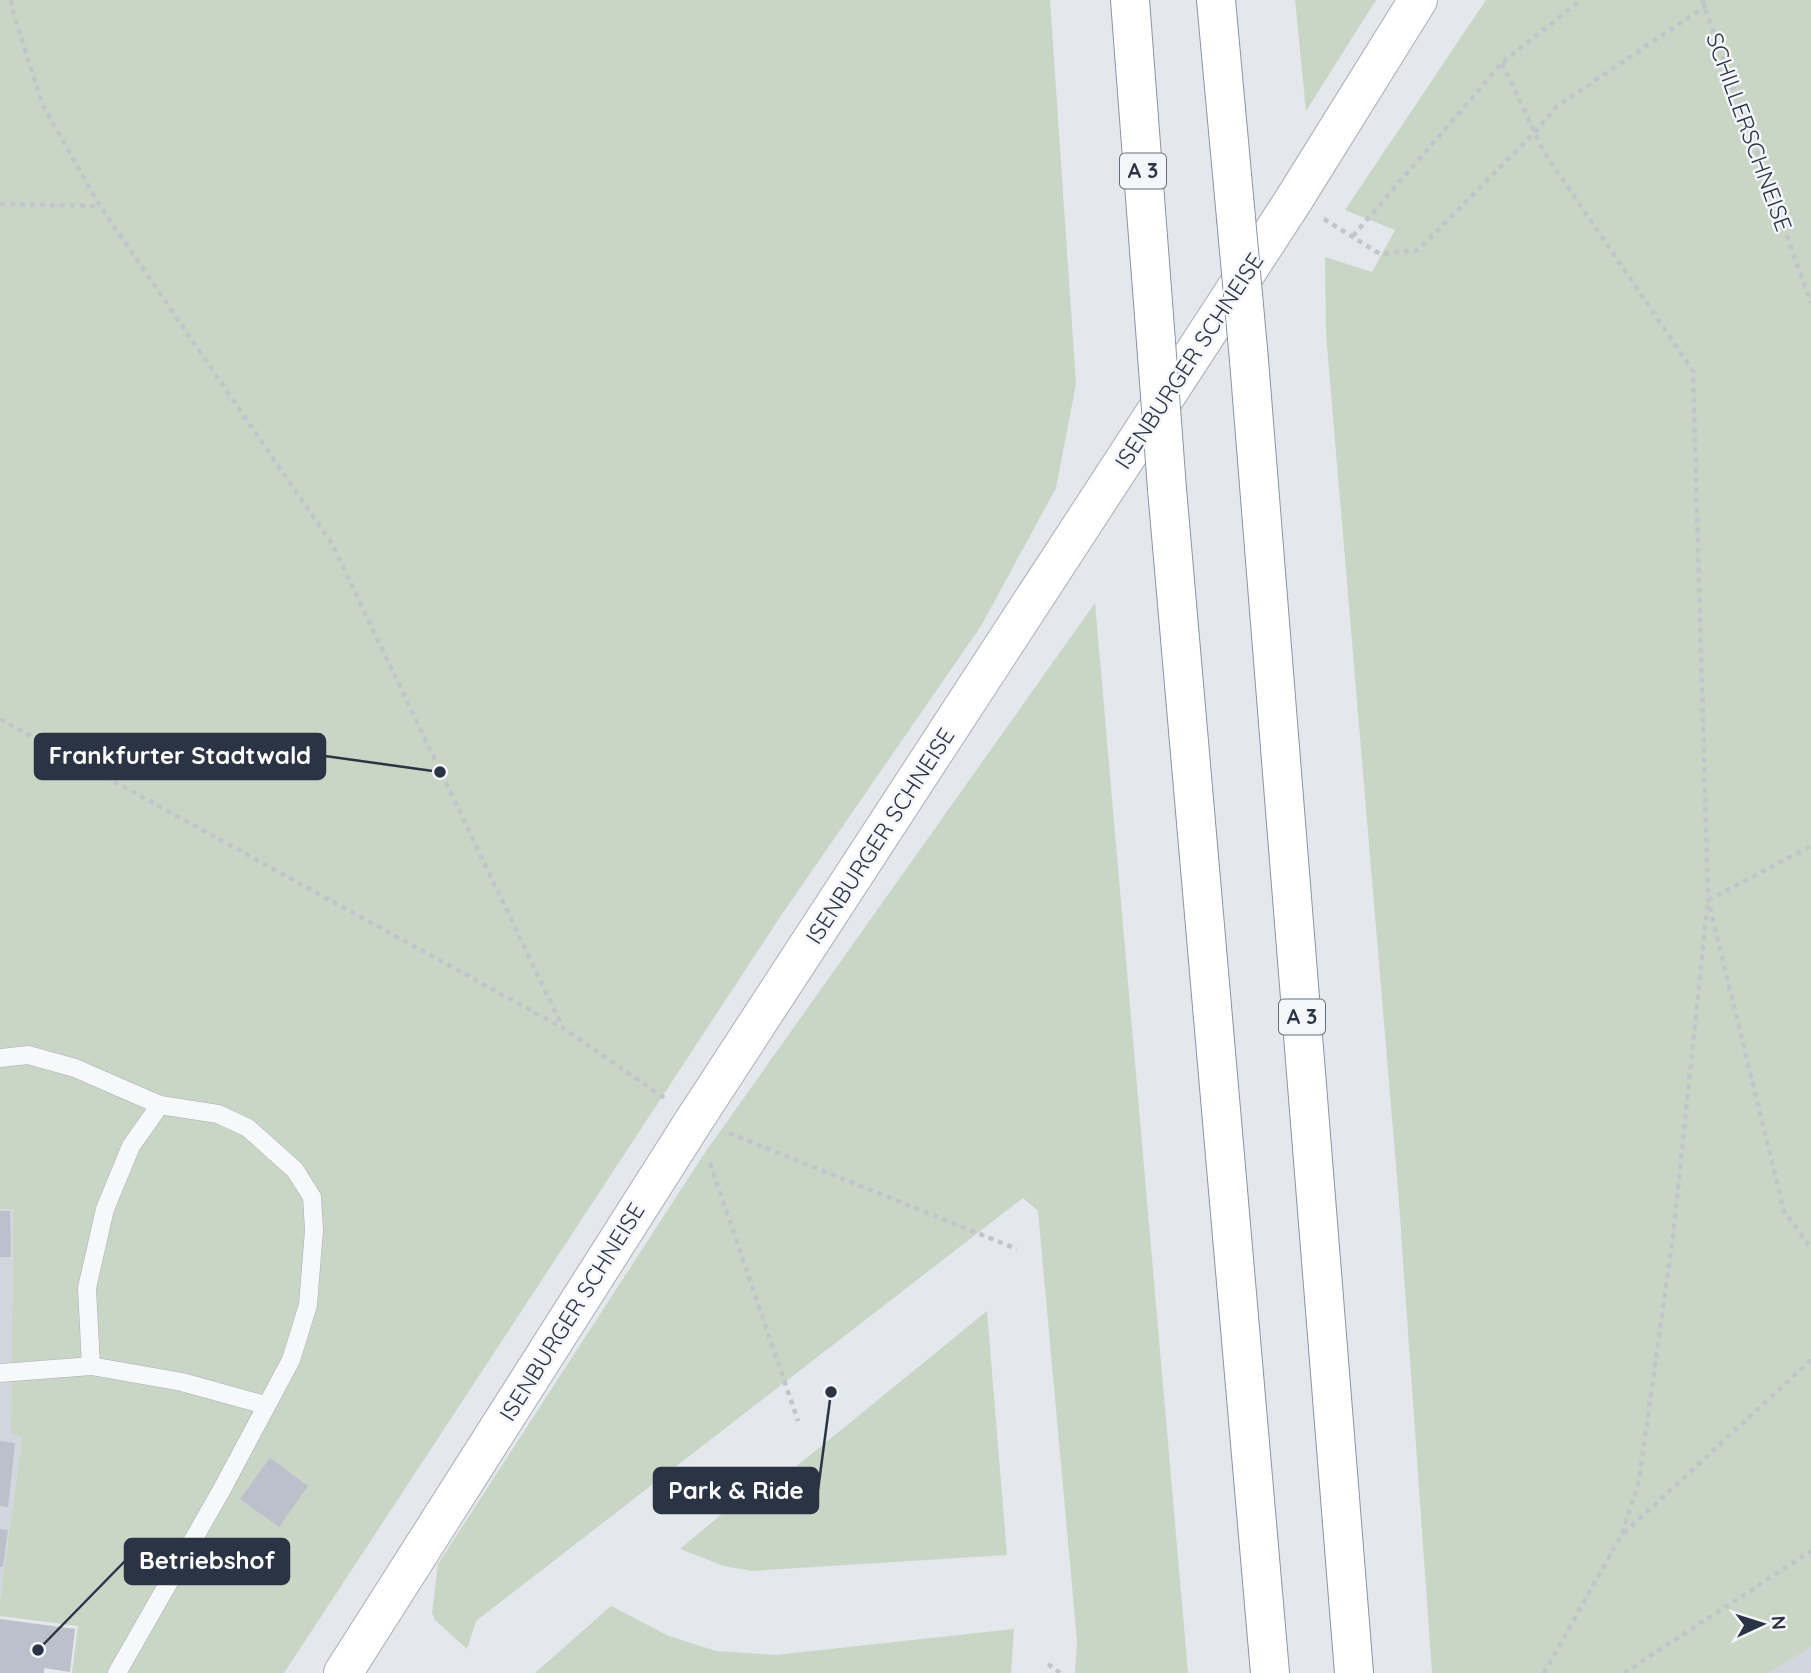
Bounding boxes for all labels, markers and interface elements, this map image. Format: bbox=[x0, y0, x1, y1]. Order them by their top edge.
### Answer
street label: SCHILLERSCHNEISE bbox=[1700, 29, 1799, 235]
road number: A 3 bbox=[1120, 154, 1166, 188]
street label: ISENBURGER SCHNEISE bbox=[1108, 247, 1269, 474]
street label: ISENBURGER SCHNEISE bbox=[799, 722, 960, 949]
callout: Frankfurter Stadtwald bbox=[35, 734, 325, 779]
text: Frankfurter Stadtwald bbox=[49, 740, 311, 770]
road number: A 3 bbox=[1279, 1000, 1325, 1034]
street label: ISENBURGER SCHNEISE bbox=[493, 1197, 651, 1426]
callout: Park & Ride bbox=[654, 1468, 818, 1513]
text: Park & Ride bbox=[668, 1475, 804, 1505]
callout: Betriebshof bbox=[125, 1539, 289, 1584]
text: Betriebshof bbox=[139, 1545, 276, 1575]
north arrow bbox=[1727, 1589, 1797, 1659]
text: N bbox=[1767, 1615, 1791, 1631]

